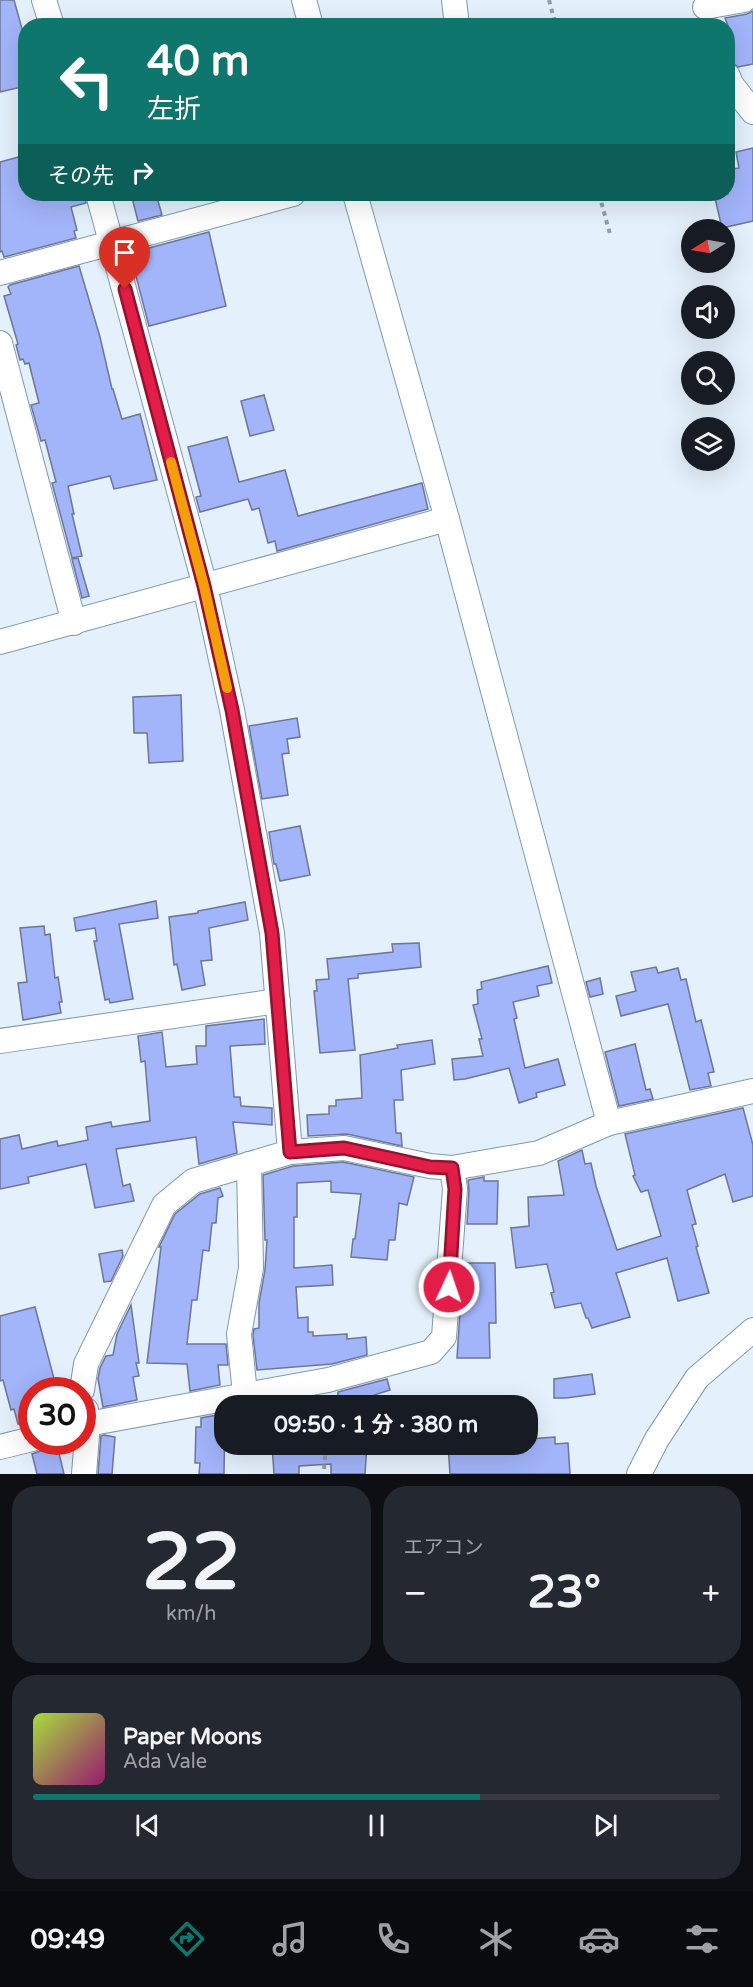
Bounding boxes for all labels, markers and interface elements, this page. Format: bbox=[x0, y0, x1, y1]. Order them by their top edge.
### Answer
text: 40 m bbox=[147, 36, 249, 87]
icon: left bbox=[48, 42, 126, 120]
text: 左折 bbox=[147, 93, 201, 126]
icon: right bbox=[126, 156, 159, 189]
text: その先 bbox=[48, 163, 114, 189]
north arrow bbox=[681, 219, 735, 273]
map controls bbox=[681, 219, 735, 471]
pin bbox=[99, 227, 150, 289]
icon: arrive bbox=[108, 236, 141, 269]
button: sound bbox=[681, 285, 735, 339]
button: search bbox=[681, 351, 735, 405]
button: layers bbox=[681, 417, 735, 471]
position arrow bbox=[417, 1255, 481, 1319]
speed limit sign: 30 bbox=[18, 1377, 96, 1455]
text: 09:50 · 1 分 · 380 m bbox=[274, 1412, 478, 1438]
text: 22 bbox=[142, 1516, 240, 1610]
text: エアコン bbox=[404, 1536, 484, 1560]
text: 23° bbox=[527, 1566, 601, 1620]
text: − bbox=[404, 1574, 427, 1613]
text: + bbox=[701, 1574, 720, 1613]
text: km/h bbox=[166, 1602, 216, 1626]
text: Paper Moons bbox=[123, 1724, 262, 1750]
text: Ada Vale bbox=[123, 1750, 207, 1774]
icon: previous bbox=[131, 1809, 164, 1842]
icon: pause bbox=[360, 1809, 393, 1842]
icon: next bbox=[589, 1809, 622, 1842]
icon: directions bbox=[166, 1918, 208, 1960]
icon: music bbox=[269, 1918, 311, 1960]
icon: phone bbox=[372, 1918, 414, 1960]
icon: climate bbox=[475, 1918, 517, 1960]
icon: car bbox=[578, 1918, 620, 1960]
icon: filters bbox=[681, 1918, 723, 1960]
text: 09:49 bbox=[30, 1923, 105, 1956]

